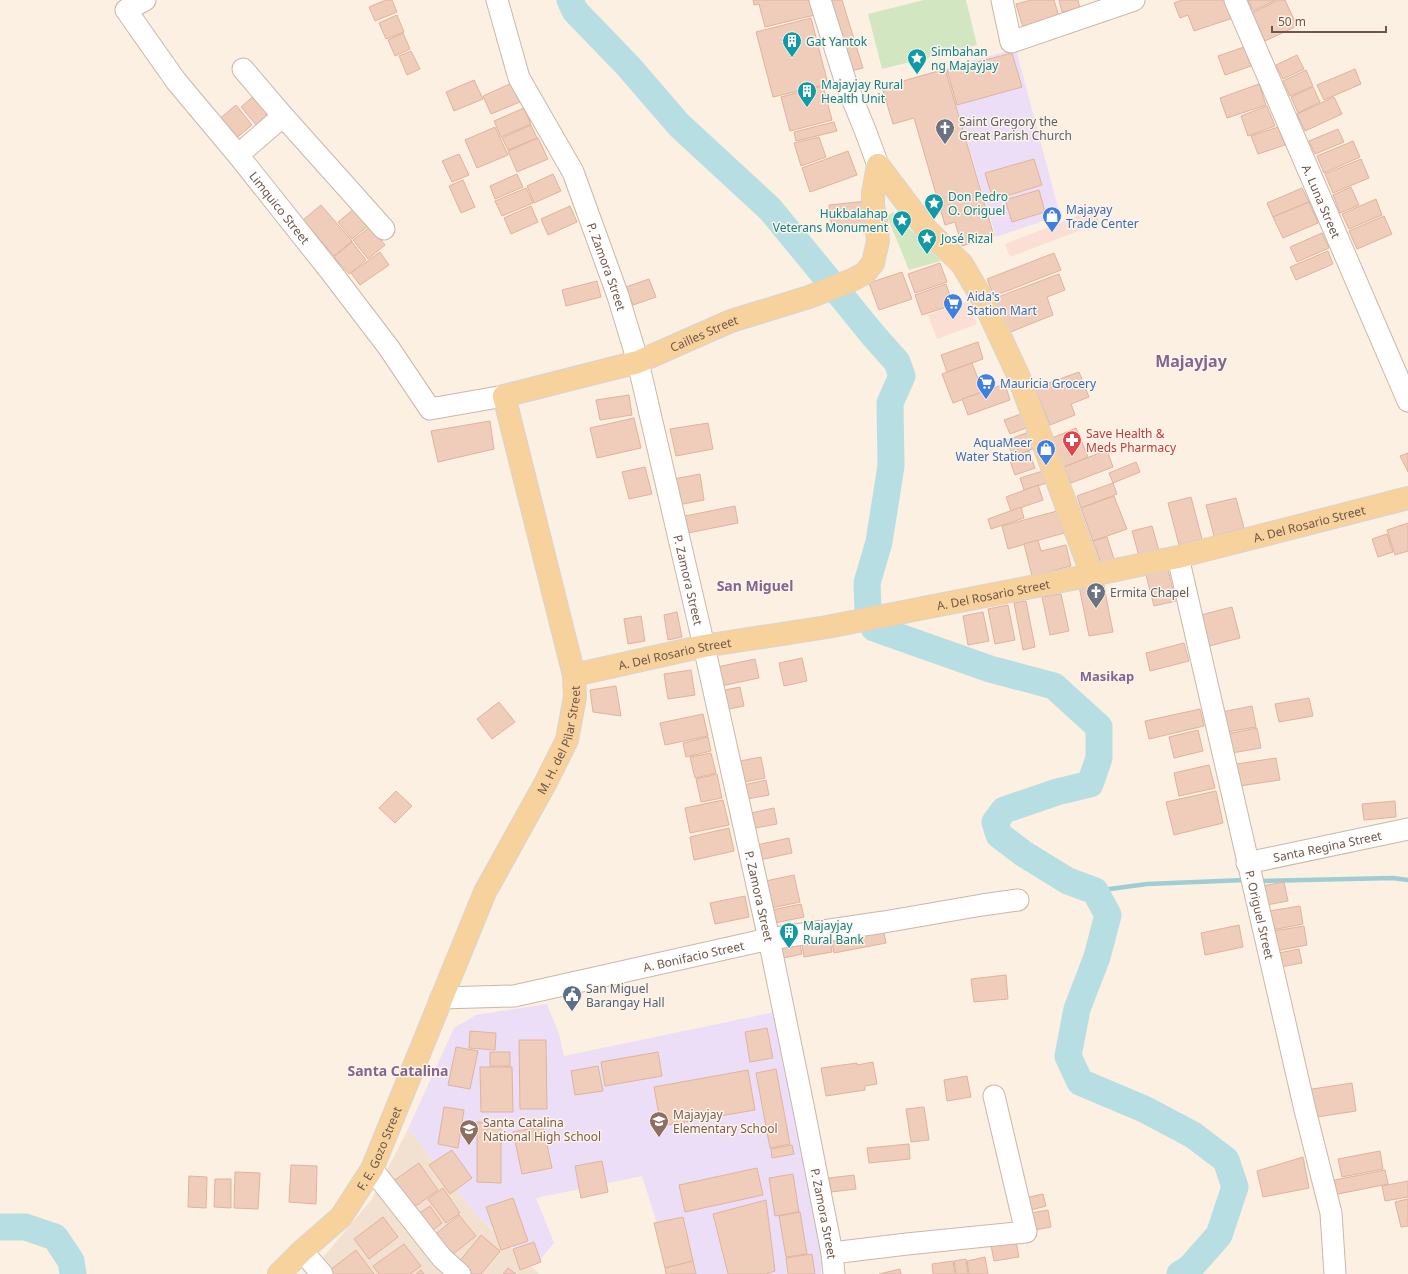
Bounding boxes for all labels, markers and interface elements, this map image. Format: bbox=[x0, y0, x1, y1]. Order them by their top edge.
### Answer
scale bar bbox=[1272, 8, 1386, 34]
text: 50 m bbox=[1278, 13, 1306, 30]
building icon: Gat Yantok bbox=[781, 30, 803, 58]
place label: Gat Yantok bbox=[806, 33, 868, 50]
place label: Simbahan ng Majayjay bbox=[931, 43, 999, 74]
place icon: Simbahan ng Majayjay bbox=[906, 47, 928, 75]
place label: Majayjay Rural Health Unit bbox=[821, 76, 903, 107]
building icon: Majayjay Rural Health Unit bbox=[796, 80, 818, 108]
place label: Saint Gregory the Great Parish Church bbox=[959, 113, 1072, 144]
church icon: Saint Gregory the Great Parish Church bbox=[934, 117, 956, 145]
street label: A. Luna Street bbox=[1298, 162, 1345, 241]
street label: Limquico Street bbox=[246, 168, 314, 248]
place label: Don Pedro O. Origuel bbox=[948, 188, 1008, 219]
place icon: Don Pedro O. Origuel bbox=[923, 192, 945, 220]
place label: Majayay Trade Center bbox=[1066, 201, 1139, 232]
place label: Hukbalahap Veterans Monument bbox=[773, 205, 889, 236]
shop icon: Majayay Trade Center bbox=[1041, 205, 1063, 233]
place icon: Hukbalahap Veterans Monument bbox=[891, 209, 913, 237]
street label: P. Zamora Street bbox=[584, 220, 631, 313]
place icon: José Rizal bbox=[916, 227, 938, 255]
place label: José Rizal bbox=[940, 230, 993, 247]
place label: Aida's Station Mart bbox=[967, 288, 1037, 319]
supermarket icon: Aida's Station Mart bbox=[942, 292, 964, 320]
street label: Cailles Street bbox=[667, 311, 741, 355]
district label: Majayjay bbox=[1155, 350, 1228, 372]
supermarket icon: Mauricia Grocery bbox=[975, 372, 997, 400]
place label: Mauricia Grocery bbox=[1000, 375, 1097, 392]
place label: Save Health & Meds Pharmacy bbox=[1086, 425, 1177, 456]
pharmacy icon: Save Health & Meds Pharmacy bbox=[1061, 429, 1083, 457]
place label: AquaMeer Water Station bbox=[955, 434, 1032, 465]
shop icon: AquaMeer Water Station bbox=[1035, 438, 1057, 466]
street label: A. Del Rosario Street bbox=[1251, 501, 1368, 546]
street label: P. Zamora Street bbox=[670, 533, 708, 627]
street label: A. Del Rosario Street bbox=[935, 575, 1052, 614]
district label: San Miguel bbox=[717, 576, 793, 595]
church icon: Ermita Chapel bbox=[1085, 581, 1107, 609]
place label: Ermita Chapel bbox=[1110, 584, 1189, 601]
street label: A. Del Rosario Street bbox=[617, 633, 733, 673]
district label: Masikap bbox=[1080, 667, 1134, 685]
street label: M. H. del Pilar Street bbox=[532, 685, 583, 797]
street label: Santa Regina Street bbox=[1271, 826, 1384, 866]
street label: P. Zamora Street bbox=[741, 849, 778, 944]
street label: P. Origuel Street bbox=[1242, 868, 1279, 962]
place label: Majayjay Rural Bank bbox=[803, 917, 864, 948]
building icon: Majayjay Rural Bank bbox=[778, 921, 800, 949]
street label: A. Bonifacio Street bbox=[641, 936, 746, 975]
place label: San Miguel Barangay Hall bbox=[586, 980, 665, 1011]
public building icon: San Miguel Barangay Hall bbox=[561, 984, 583, 1012]
district label: Santa Catalina bbox=[348, 1061, 448, 1080]
street label: F. E. Gozo Street bbox=[352, 1103, 405, 1193]
place label: Majayjay Elementary School bbox=[673, 1106, 778, 1137]
school or university icon: Majayjay Elementary School bbox=[648, 1110, 670, 1138]
place label: Santa Catalina National High School bbox=[483, 1114, 601, 1145]
school or university icon: Santa Catalina National High School bbox=[458, 1118, 480, 1146]
street label: P. Zamora Street bbox=[807, 1167, 841, 1260]

